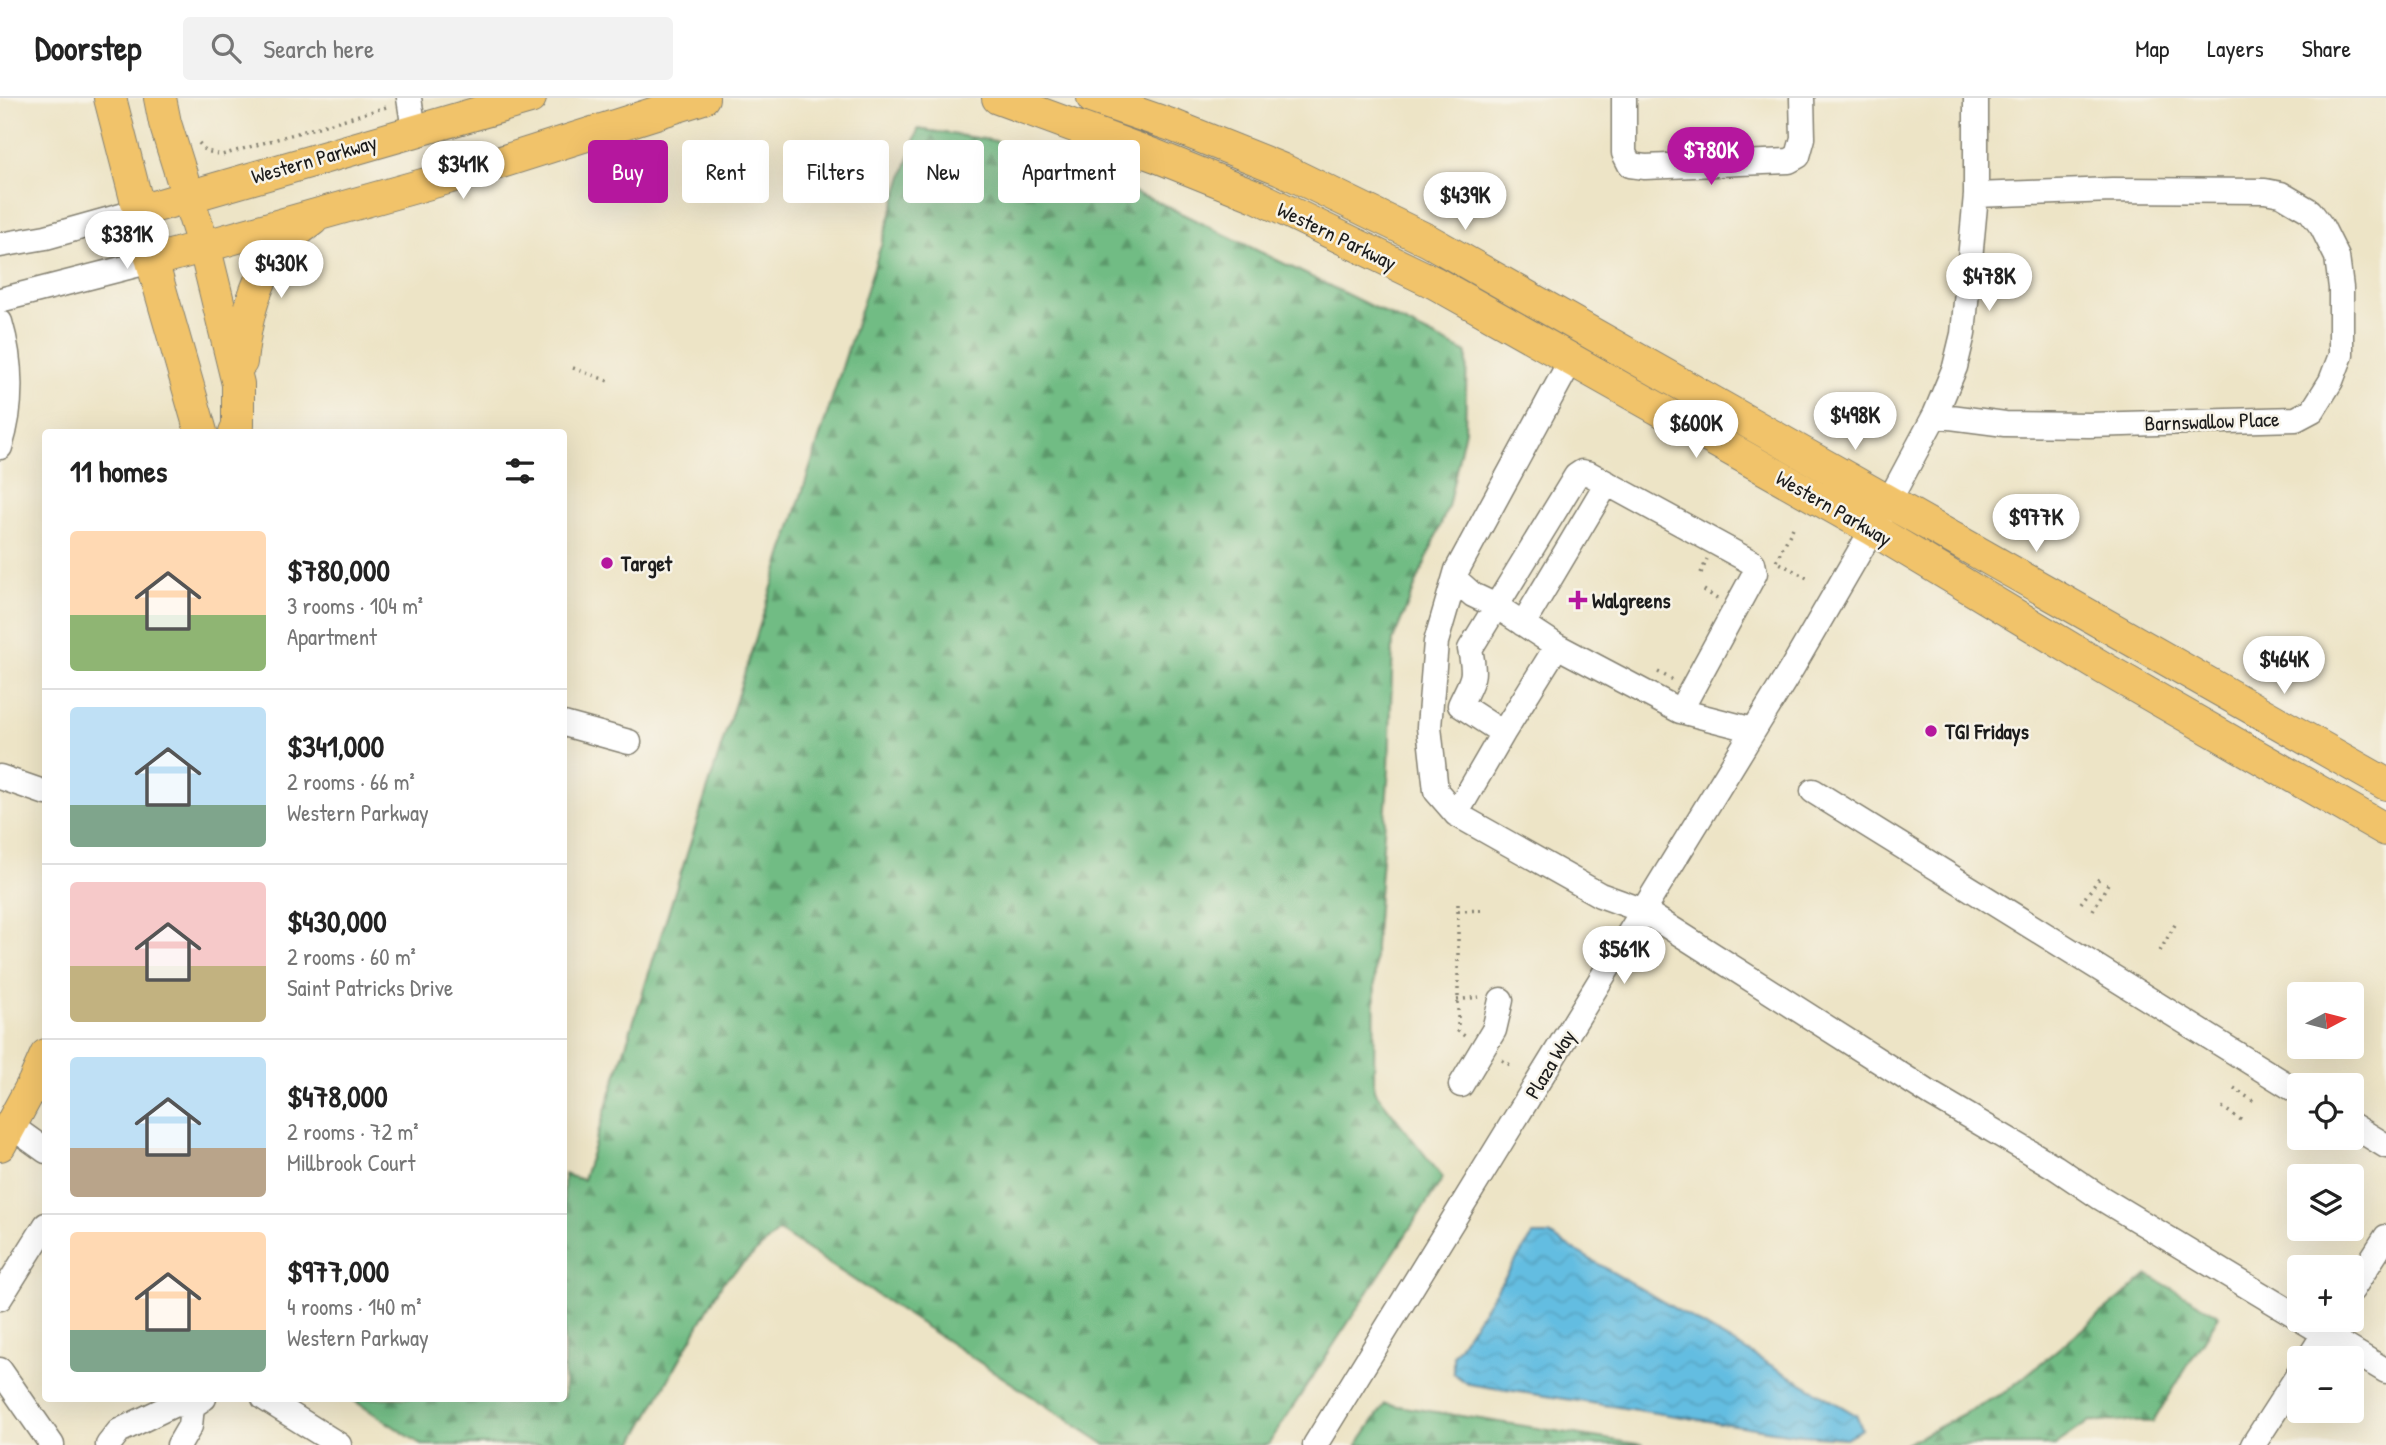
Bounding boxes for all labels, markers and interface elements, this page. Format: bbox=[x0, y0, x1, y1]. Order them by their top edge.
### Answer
search box bbox=[183, 17, 673, 80]
text: Doorstep bbox=[35, 26, 141, 70]
icon: search bbox=[207, 29, 245, 67]
text: Search here bbox=[263, 31, 374, 66]
text: Map bbox=[2135, 32, 2169, 64]
text: Layers bbox=[2207, 32, 2264, 64]
text: Share bbox=[2302, 32, 2351, 64]
street label: Western Parkway bbox=[248, 127, 380, 191]
pin: $780K bbox=[1662, 127, 1760, 187]
text: $780K bbox=[1683, 134, 1739, 165]
chip: Buy bbox=[588, 140, 668, 203]
chip: Rent bbox=[682, 140, 769, 203]
chip: Filters bbox=[783, 140, 889, 203]
chip: New bbox=[903, 140, 984, 203]
chip: Apartment bbox=[998, 140, 1140, 203]
pin: $341K bbox=[414, 141, 512, 201]
text: $341K bbox=[438, 148, 488, 179]
pin: $439K bbox=[1416, 172, 1514, 232]
text: $439K bbox=[1439, 179, 1491, 210]
street label: Western Parkway bbox=[1273, 195, 1402, 277]
pin: $381K bbox=[78, 212, 176, 271]
text: $381K bbox=[101, 218, 153, 249]
pin: $430K bbox=[232, 240, 330, 300]
text: $430K bbox=[255, 247, 307, 278]
pin: $478K bbox=[1940, 254, 2038, 313]
text: $478K bbox=[1962, 260, 2016, 291]
pin: $498K bbox=[1806, 392, 1904, 452]
text: $498K bbox=[1830, 399, 1880, 430]
pin: $600K bbox=[1647, 400, 1745, 460]
street label: Barnswallow Place bbox=[2144, 404, 2280, 438]
text: $600K bbox=[1669, 407, 1723, 438]
text: 11 homes bbox=[70, 451, 167, 491]
icon: filters bbox=[501, 452, 539, 490]
street label: Western Parkway bbox=[1771, 463, 1897, 553]
pin: $977K bbox=[1987, 494, 2085, 554]
text: $977K bbox=[2009, 501, 2063, 532]
place label: Target bbox=[620, 549, 673, 579]
text: $780,000 bbox=[287, 550, 390, 590]
marker: Target bbox=[599, 555, 615, 571]
icon: home bbox=[126, 559, 210, 643]
place label: Walgreens bbox=[1592, 586, 1670, 616]
text: 3 rooms · 104 m² bbox=[287, 590, 423, 621]
marker: Walgreens bbox=[1570, 592, 1586, 608]
text: Apartment bbox=[287, 621, 377, 652]
pin: $464K bbox=[2235, 636, 2333, 696]
text: $464K bbox=[2259, 643, 2309, 674]
place label: TGI Fridays bbox=[1944, 717, 2029, 747]
marker: TGI Fridays bbox=[1923, 723, 1939, 739]
text: $341,000 bbox=[287, 726, 384, 766]
icon: home bbox=[126, 735, 210, 819]
text: 2 rooms · 66 m² bbox=[287, 766, 415, 797]
text: Western Parkway bbox=[287, 797, 429, 828]
text: $430,000 bbox=[287, 901, 387, 941]
icon: home bbox=[126, 910, 210, 994]
pin: $561K bbox=[1575, 926, 1673, 986]
text: $561K bbox=[1599, 933, 1649, 964]
text: 2 rooms · 60 m² bbox=[287, 941, 416, 972]
text: Saint Patricks Drive bbox=[287, 972, 453, 1003]
north arrow bbox=[2287, 982, 2364, 1059]
map controls bbox=[2287, 982, 2364, 1423]
street label: Plaza Way bbox=[1518, 1024, 1582, 1104]
button: locate bbox=[2287, 1073, 2364, 1150]
text: $478,000 bbox=[287, 1076, 388, 1116]
icon: home bbox=[126, 1085, 210, 1169]
text: 2 rooms · 72 m² bbox=[287, 1116, 419, 1147]
text: Millbrook Court bbox=[287, 1147, 415, 1178]
button: layers bbox=[2287, 1164, 2364, 1241]
text: $977,000 bbox=[287, 1251, 389, 1291]
button: + bbox=[2287, 1255, 2364, 1332]
icon: home bbox=[126, 1260, 210, 1344]
text: 4 rooms · 140 m² bbox=[287, 1291, 421, 1322]
text: Western Parkway bbox=[287, 1322, 429, 1353]
button: − bbox=[2287, 1346, 2364, 1423]

